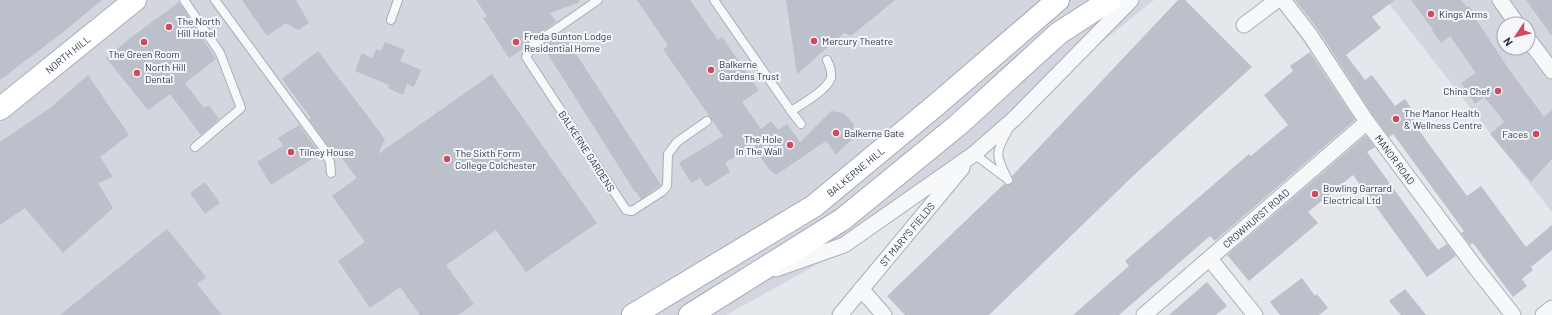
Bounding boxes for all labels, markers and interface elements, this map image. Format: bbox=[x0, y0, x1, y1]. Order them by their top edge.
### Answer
place label: Kings Arms bbox=[1439, 8, 1488, 20]
marker: Kings Arms bbox=[1426, 9, 1436, 19]
place label: The North Hill Hotel bbox=[177, 15, 220, 39]
north arrow bbox=[1496, 16, 1536, 56]
marker: The North Hill Hotel bbox=[164, 22, 174, 32]
place label: Freda Gunton Lodge Residential Home bbox=[524, 30, 612, 54]
street label: NORTH HILL bbox=[43, 33, 93, 76]
place label: Mercury Theatre bbox=[822, 35, 893, 47]
text: N bbox=[1500, 35, 1515, 49]
marker: Mercury Theatre bbox=[809, 36, 819, 46]
marker: The Green Room bbox=[139, 37, 149, 47]
marker: Freda Gunton Lodge Residential Home bbox=[511, 37, 521, 47]
place label: The Green Room bbox=[108, 48, 180, 60]
place label: Balkerne Gardens Trust bbox=[719, 58, 780, 82]
place label: North Hill Dental bbox=[145, 61, 186, 85]
marker: Balkerne Gardens Trust bbox=[706, 65, 716, 75]
marker: North Hill Dental bbox=[132, 68, 142, 78]
place label: China Chef bbox=[1443, 85, 1490, 97]
marker: China Chef bbox=[1493, 86, 1503, 96]
place label: The Manor Health & Wellness Centre bbox=[1404, 107, 1482, 131]
street label: BALKERNE GARDENS bbox=[556, 108, 618, 194]
marker: The Manor Health & Wellness Centre bbox=[1391, 114, 1401, 124]
place label: Balkerne Gate bbox=[844, 127, 904, 139]
marker: Balkerne Gate bbox=[831, 128, 841, 138]
place label: Faces bbox=[1502, 128, 1528, 140]
marker: Faces bbox=[1531, 129, 1541, 139]
street label: MANOR ROAD bbox=[1373, 132, 1417, 187]
place label: The Hole In The Wall bbox=[736, 133, 782, 157]
marker: The Hole In The Wall bbox=[785, 140, 795, 150]
street label: BALKERNE HILL bbox=[824, 144, 887, 199]
place label: Tilney House bbox=[299, 146, 354, 158]
marker: Tilney House bbox=[286, 147, 296, 157]
place label: The Sixth Form College Colchester bbox=[455, 147, 536, 171]
marker: The Sixth Form College Colchester bbox=[442, 154, 452, 164]
place label: Bowling Garrard Electrical Ltd bbox=[1323, 182, 1392, 206]
street label: CROWHURST ROAD bbox=[1220, 186, 1292, 250]
marker: Bowling Garrard Electrical Ltd bbox=[1310, 189, 1320, 199]
street label: ST MARY'S FIELDS bbox=[877, 200, 937, 269]

